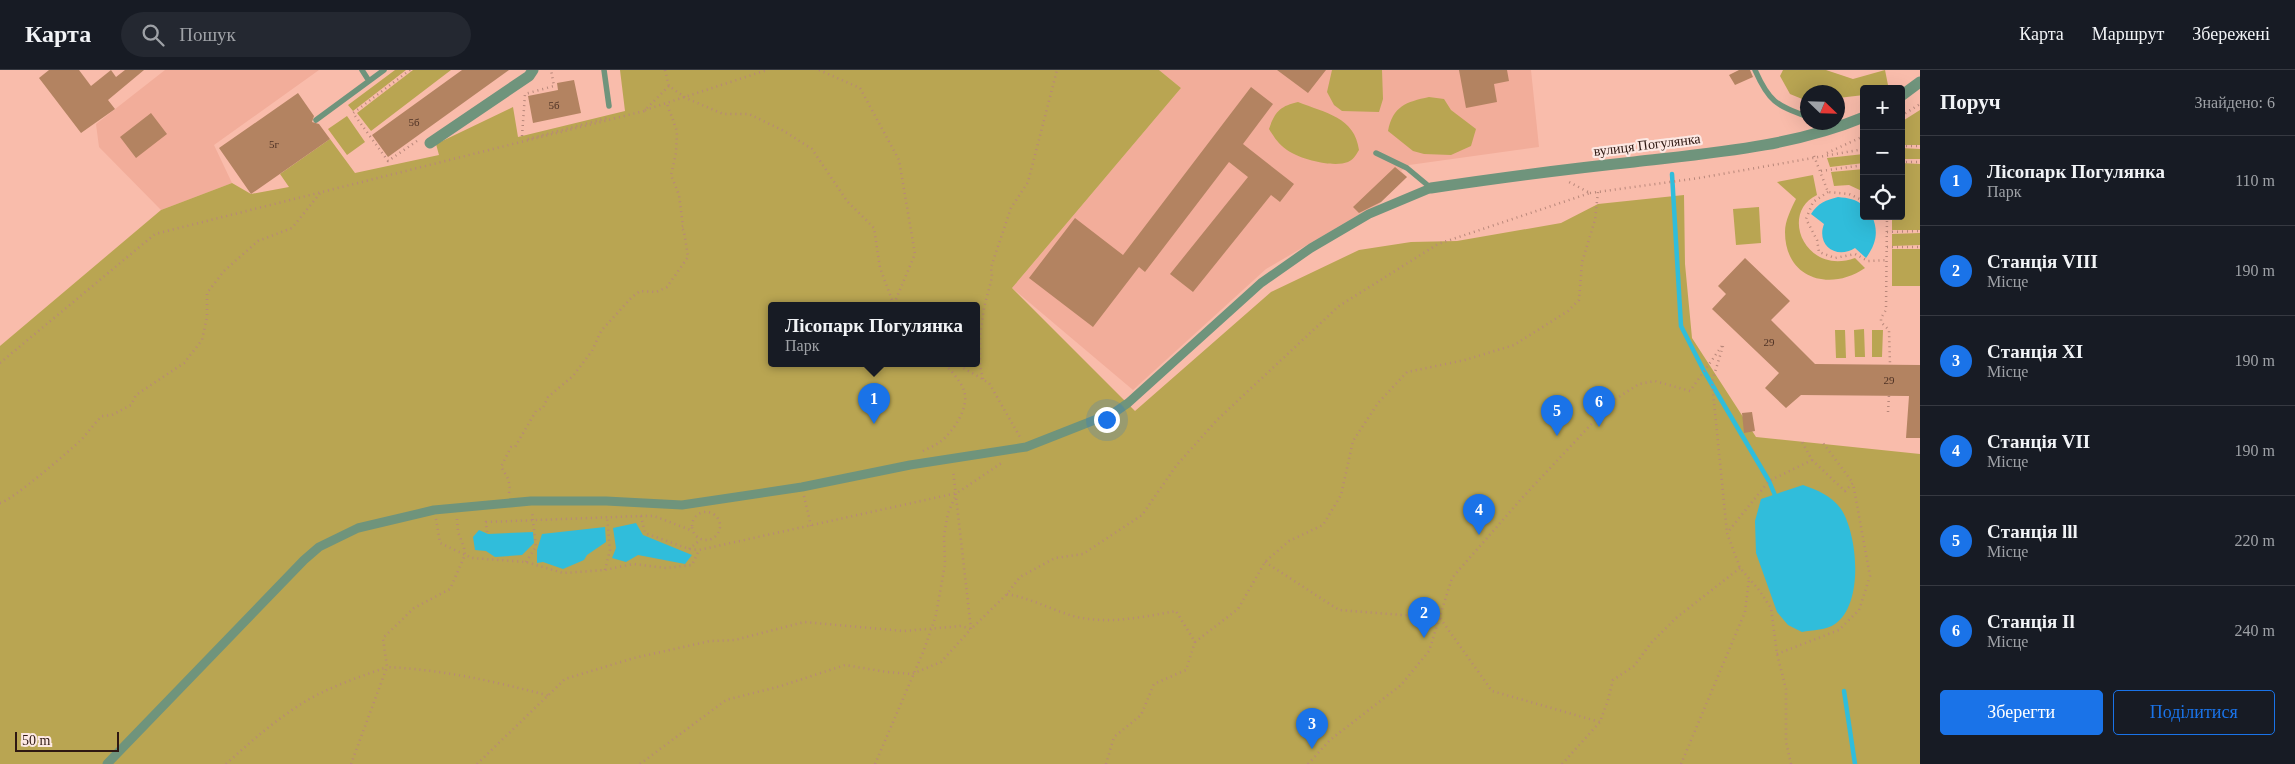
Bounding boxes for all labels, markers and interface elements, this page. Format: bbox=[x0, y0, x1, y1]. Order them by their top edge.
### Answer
search box bbox=[121, 12, 471, 57]
text: Карта bbox=[25, 21, 91, 47]
icon: search bbox=[139, 21, 167, 49]
text: Пошук bbox=[179, 24, 236, 45]
text: Карта bbox=[2019, 24, 2064, 44]
text: Маршрут bbox=[2092, 24, 2164, 44]
text: Збережені bbox=[2192, 24, 2270, 44]
north arrow bbox=[1800, 85, 1845, 130]
map controls bbox=[1860, 85, 1905, 220]
button: + bbox=[1860, 85, 1905, 130]
text: Поруч bbox=[1940, 90, 2001, 114]
text: Знайдено: 6 bbox=[2195, 94, 2275, 111]
house number: 5б bbox=[548, 99, 560, 111]
house number: 5б bbox=[408, 116, 420, 128]
button: − bbox=[1860, 130, 1905, 175]
street label: вулиця Погулянка bbox=[1593, 131, 1702, 159]
house number: 5г bbox=[269, 138, 279, 150]
text: Лісопарк Погулянка bbox=[1987, 161, 2165, 182]
text: 1 bbox=[1952, 172, 1960, 189]
text: 110 m bbox=[2235, 172, 2275, 189]
button: locate bbox=[1860, 175, 1905, 220]
text: Парк bbox=[1987, 183, 2021, 200]
text: Cтанція VIII bbox=[1987, 251, 2098, 272]
text: 2 bbox=[1952, 262, 1960, 279]
text: 190 m bbox=[2235, 262, 2275, 279]
text: Місце bbox=[1987, 273, 2028, 290]
popup bbox=[768, 302, 980, 367]
text: Лісопарк Погулянка bbox=[785, 315, 963, 336]
house number: 29 bbox=[1764, 336, 1775, 348]
text: Парк bbox=[785, 337, 819, 354]
text: Cтанція XI bbox=[1987, 341, 2083, 362]
text: 3 bbox=[1952, 352, 1960, 369]
text: 190 m bbox=[2235, 352, 2275, 369]
text: Місце bbox=[1987, 363, 2028, 380]
house number: 29 bbox=[1884, 374, 1895, 386]
pin: 1 bbox=[858, 383, 890, 424]
pin: 6 bbox=[1583, 386, 1615, 427]
pin: 5 bbox=[1541, 395, 1573, 436]
your location bbox=[1094, 407, 1120, 433]
text: Станція VII bbox=[1987, 431, 2090, 452]
text: 4 bbox=[1952, 442, 1960, 459]
text: 190 m bbox=[2235, 442, 2275, 459]
text: Місце bbox=[1987, 453, 2028, 470]
pin: 4 bbox=[1463, 494, 1495, 535]
text: Cтанція lll bbox=[1987, 521, 2078, 542]
text: 5 bbox=[1952, 532, 1960, 549]
text: 220 m bbox=[2235, 532, 2275, 549]
text: Місце bbox=[1987, 543, 2028, 560]
pin: 2 bbox=[1408, 597, 1440, 638]
text: Cтанція Il bbox=[1987, 611, 2075, 632]
text: 6 bbox=[1952, 622, 1960, 639]
text: 240 m bbox=[2235, 622, 2275, 639]
text: Місце bbox=[1987, 633, 2028, 650]
button: Зберегти bbox=[1940, 690, 2103, 735]
button: Поділитися bbox=[2113, 690, 2275, 735]
pin: 3 bbox=[1296, 708, 1328, 749]
scale bar bbox=[15, 729, 119, 752]
text: 50 m bbox=[22, 733, 50, 748]

